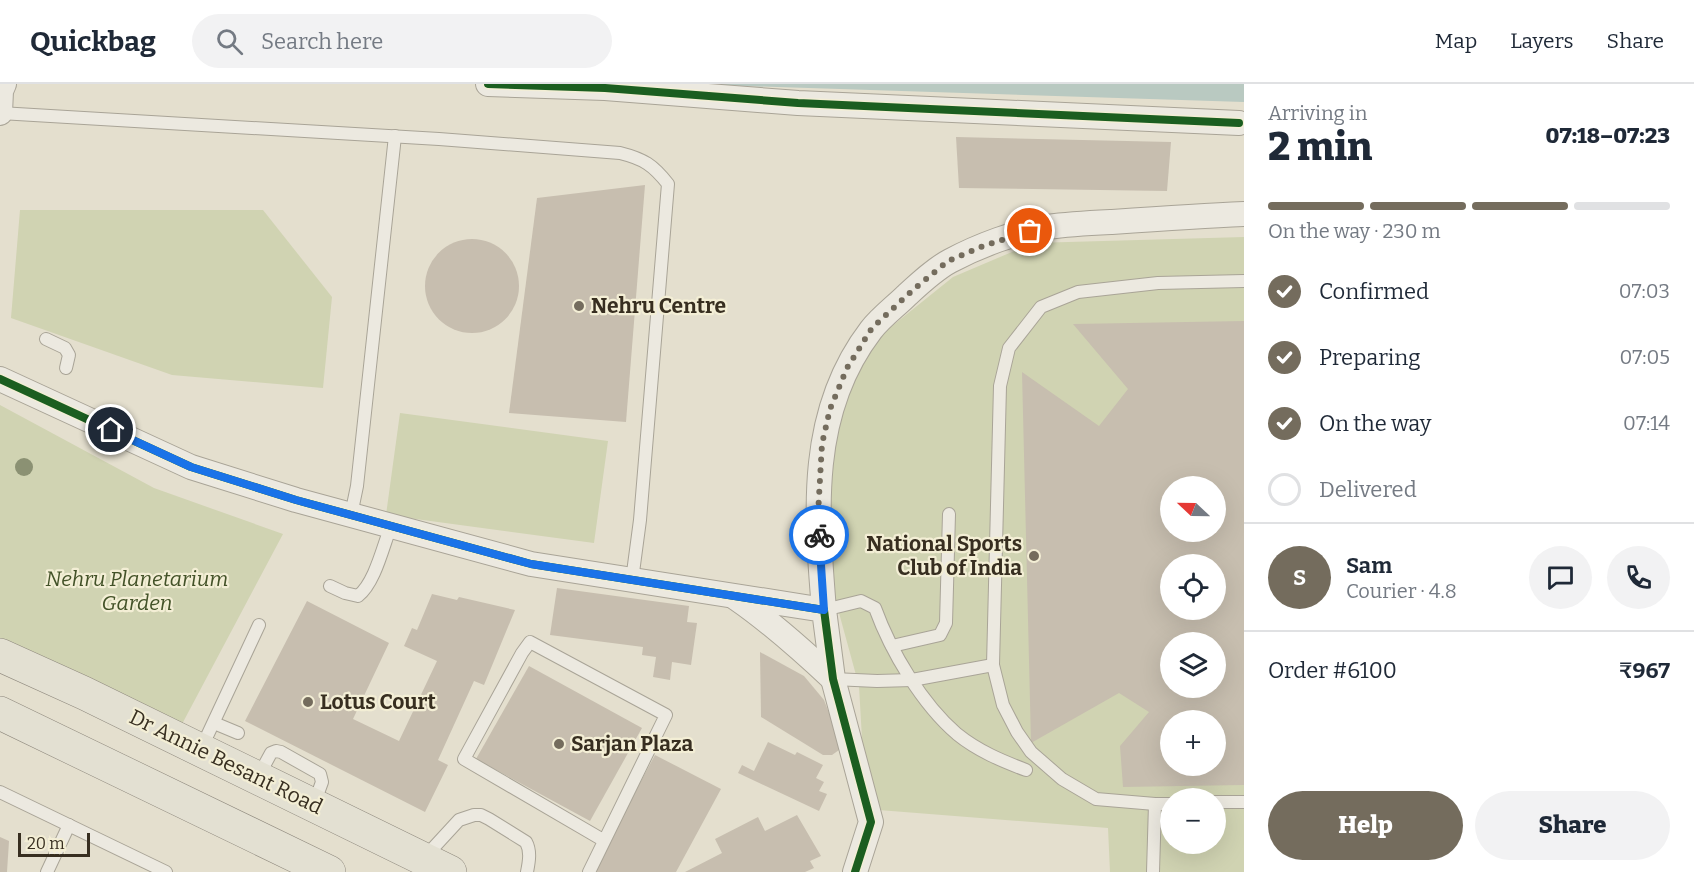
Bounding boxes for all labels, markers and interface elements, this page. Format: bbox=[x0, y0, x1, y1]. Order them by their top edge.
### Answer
search box bbox=[192, 14, 612, 68]
text: Quickbag bbox=[30, 25, 156, 58]
icon: search bbox=[213, 25, 246, 58]
text: Search here bbox=[261, 28, 383, 55]
text: Map bbox=[1435, 28, 1477, 54]
text: Layers bbox=[1510, 28, 1574, 54]
text: Share bbox=[1607, 28, 1664, 54]
text: Arriving in bbox=[1268, 101, 1367, 125]
text: 07:18–07:23 bbox=[1546, 122, 1670, 149]
text: 2 min bbox=[1268, 124, 1372, 170]
pin bbox=[1004, 205, 1055, 256]
icon: bag bbox=[1013, 214, 1046, 247]
text: On the way · 230 m bbox=[1268, 219, 1441, 243]
icon: check bbox=[1268, 275, 1301, 308]
text: Confirmed bbox=[1319, 278, 1429, 305]
text: 07:03 bbox=[1619, 279, 1670, 303]
place label: Nehru Centre bbox=[591, 293, 726, 319]
marker: Nehru Centre bbox=[572, 299, 586, 313]
icon: check bbox=[1268, 341, 1301, 374]
text: Preparing bbox=[1319, 344, 1421, 371]
text: 07:05 bbox=[1619, 345, 1670, 369]
pin bbox=[85, 404, 136, 455]
icon: check bbox=[1268, 407, 1301, 440]
text: On the way bbox=[1319, 410, 1431, 437]
text: 07:14 bbox=[1623, 411, 1670, 435]
icon: home bbox=[94, 413, 127, 446]
north arrow bbox=[1160, 476, 1226, 542]
map controls bbox=[1160, 476, 1226, 854]
text: Delivered bbox=[1319, 476, 1417, 503]
courier bbox=[789, 505, 849, 565]
icon: bike bbox=[803, 519, 836, 552]
place label: National Sports Club of India bbox=[866, 531, 1022, 581]
button: chat bbox=[1529, 546, 1592, 609]
button: phone bbox=[1607, 546, 1670, 609]
marker: National Sports Club of India bbox=[1027, 549, 1041, 563]
text: Sam bbox=[1346, 552, 1392, 579]
button: locate bbox=[1160, 554, 1226, 620]
text: S bbox=[1293, 564, 1306, 591]
park label: Nehru Planetarium Garden bbox=[46, 566, 228, 616]
text: Courier · 4.8 bbox=[1346, 579, 1457, 603]
button: layers bbox=[1160, 632, 1226, 698]
text: Order #6100 bbox=[1268, 657, 1397, 684]
text: ₹967 bbox=[1619, 657, 1670, 684]
place label: Lotus Court bbox=[320, 689, 436, 715]
marker: Lotus Court bbox=[301, 695, 315, 709]
street label: Dr Annie Besant Road bbox=[125, 704, 327, 820]
button: + bbox=[1160, 710, 1226, 776]
place label: Sarjan Plaza bbox=[571, 731, 694, 757]
marker: Sarjan Plaza bbox=[552, 737, 566, 751]
button: − bbox=[1160, 788, 1226, 854]
button: Help bbox=[1268, 791, 1463, 860]
button: Share bbox=[1475, 791, 1670, 860]
scale bar bbox=[18, 830, 90, 858]
text: 20 m bbox=[27, 834, 64, 853]

